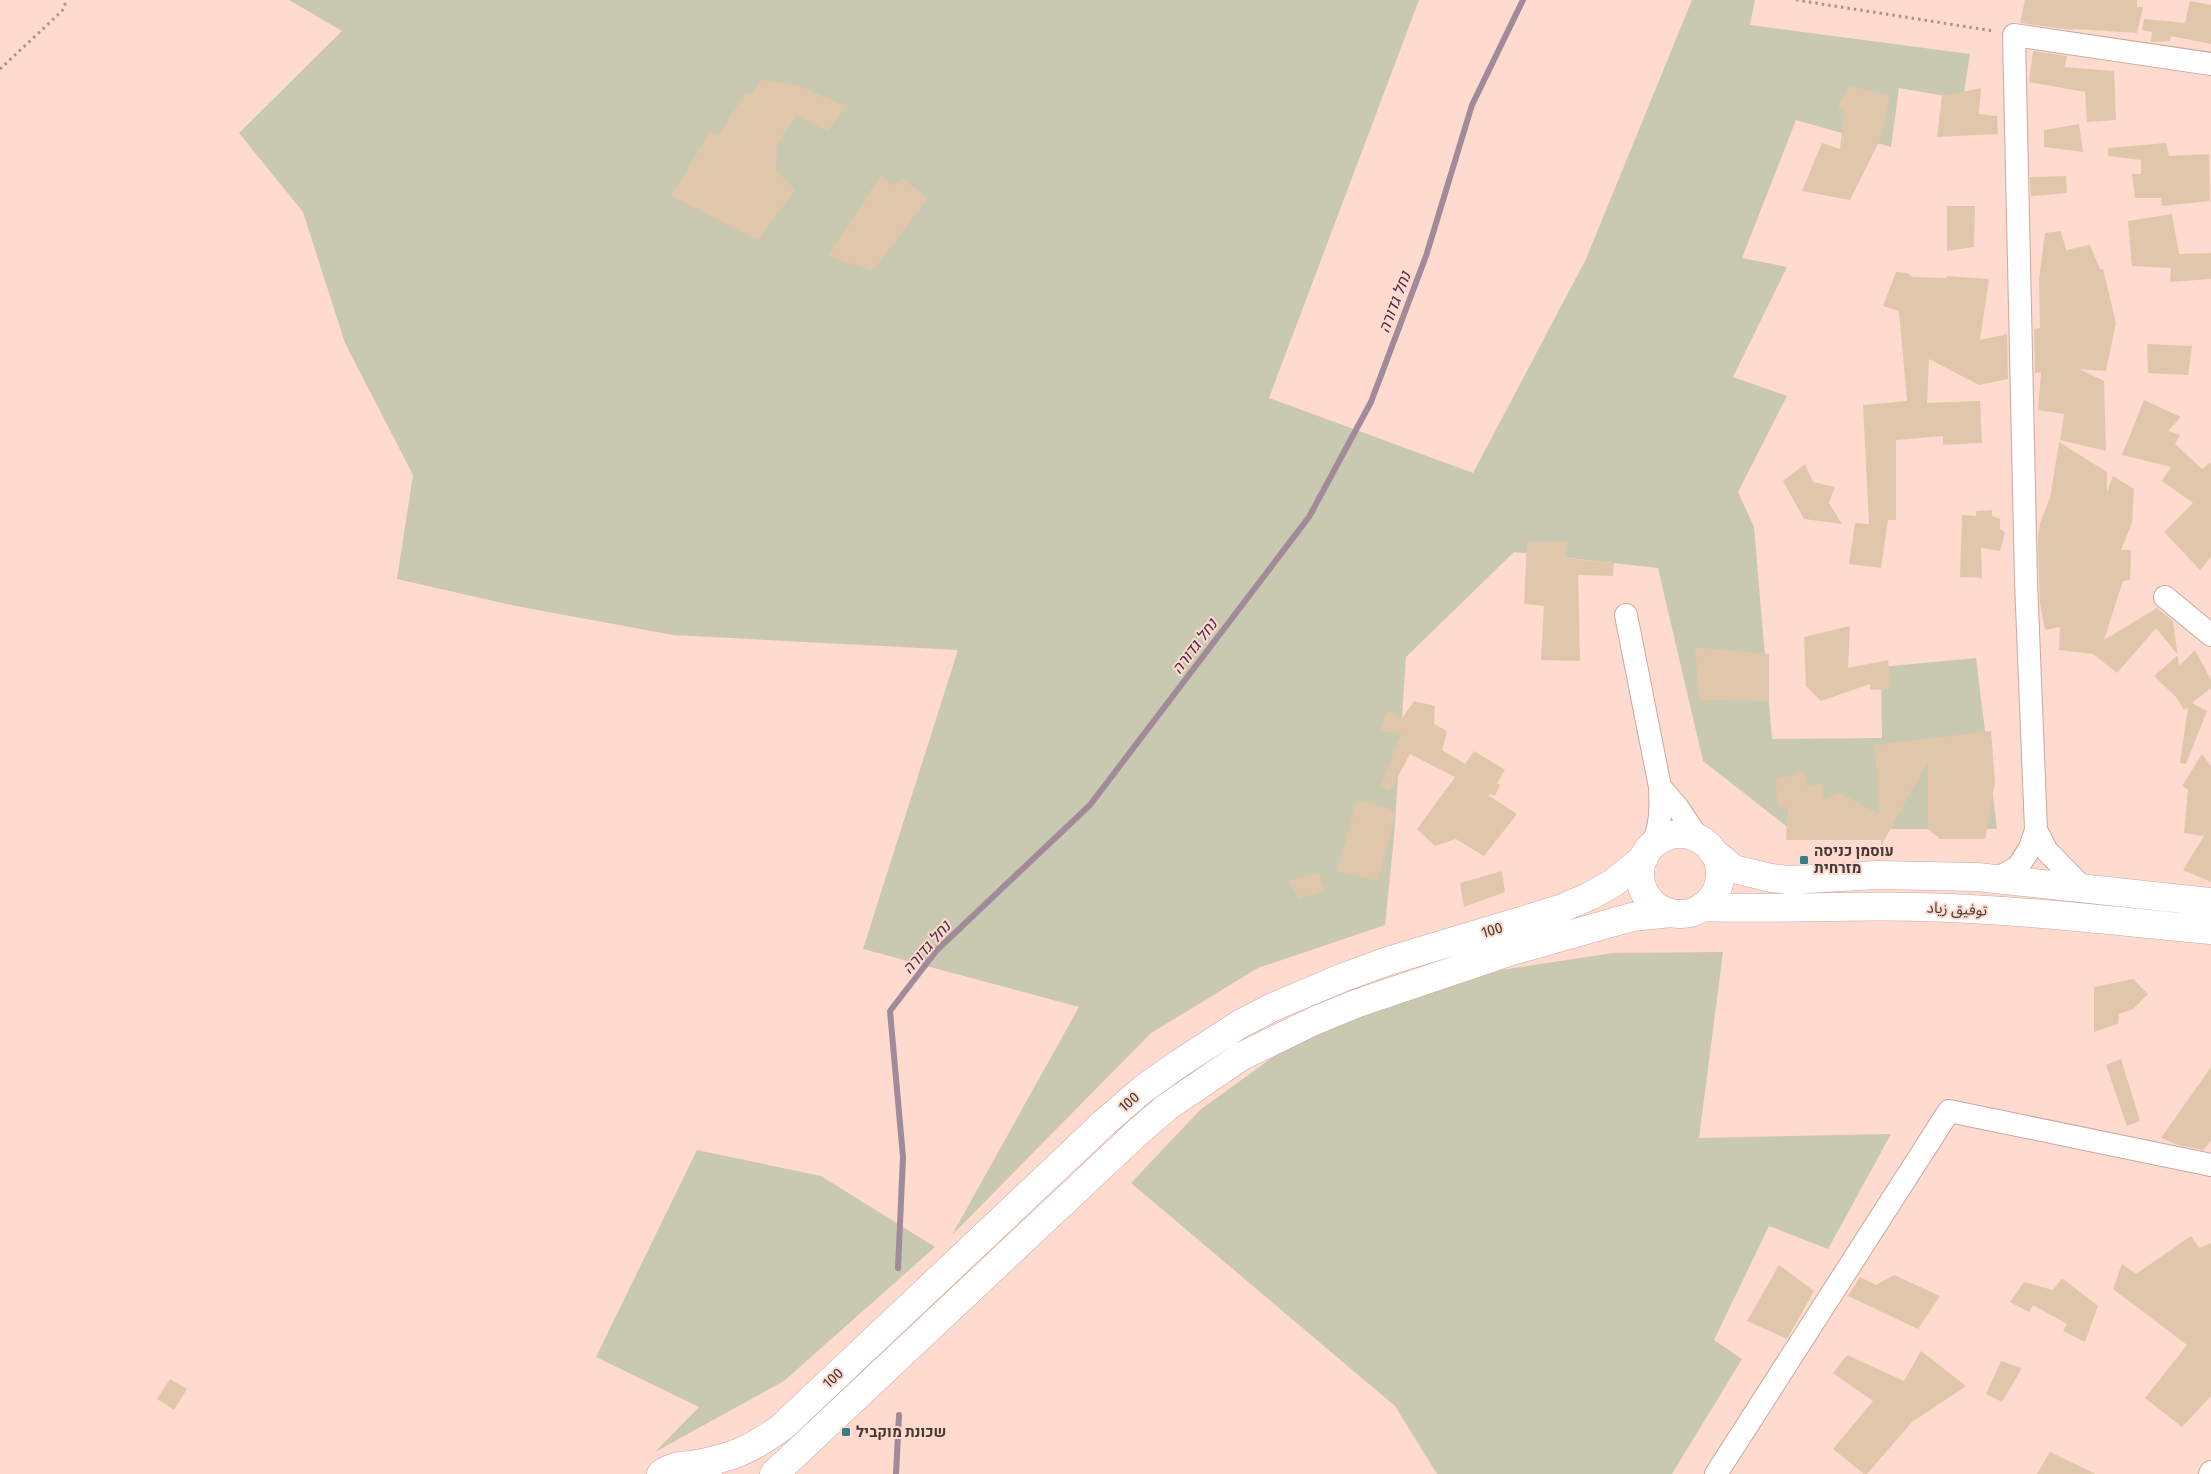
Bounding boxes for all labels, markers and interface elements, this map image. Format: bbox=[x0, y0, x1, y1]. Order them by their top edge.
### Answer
water label: נחל גדורה bbox=[1374, 268, 1415, 335]
water label: נחל גדורה bbox=[1168, 614, 1222, 678]
place label: עוסמן כניסה מזרחית bbox=[1814, 842, 1894, 877]
marker: עוסמן כניסה מזרחית bbox=[1798, 854, 1810, 866]
street label: توفيق زياد bbox=[1926, 898, 1988, 921]
water label: נחל גדורה bbox=[898, 916, 955, 978]
street label: 100 bbox=[1479, 918, 1505, 942]
street label: 100 bbox=[1115, 1088, 1143, 1116]
street label: 100 bbox=[819, 1364, 847, 1392]
place label: שכונת מוקביל bbox=[856, 1423, 946, 1441]
marker: שכונת מוקביל bbox=[840, 1426, 852, 1438]

